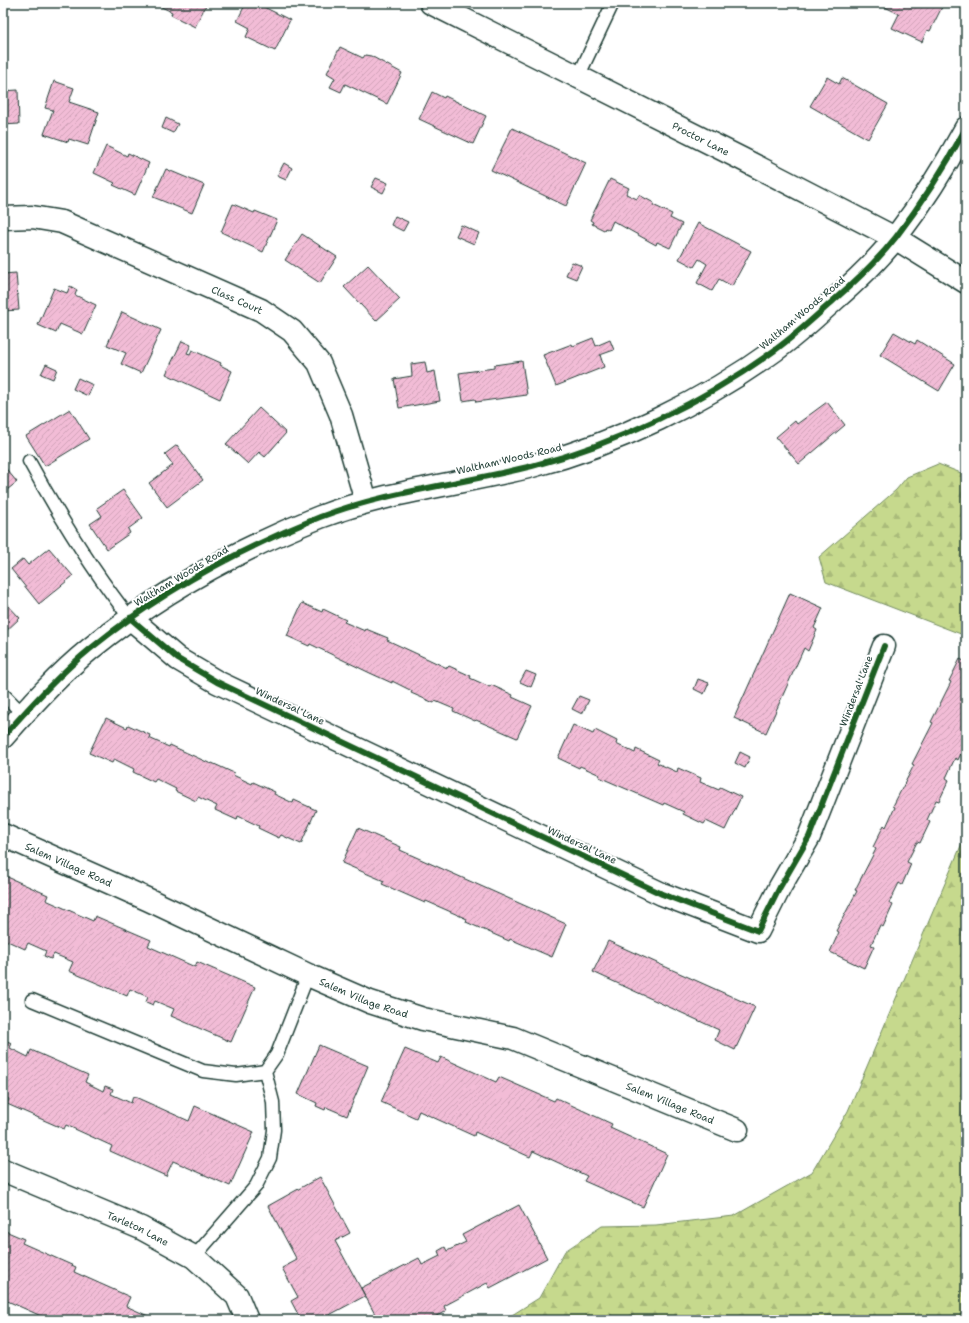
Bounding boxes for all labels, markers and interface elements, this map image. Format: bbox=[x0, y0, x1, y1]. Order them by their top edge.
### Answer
street label: Proctor Lane bbox=[670, 119, 732, 158]
street label: Waltham Woods Road bbox=[756, 273, 848, 353]
street label: Class Court bbox=[209, 282, 265, 317]
street label: Waltham Woods Road bbox=[455, 440, 564, 477]
street label: Waltham Woods Road bbox=[131, 542, 231, 609]
street label: Windersal Lane bbox=[836, 653, 876, 728]
street label: Windersal Lane bbox=[253, 684, 327, 728]
street label: Windersal Lane bbox=[545, 823, 619, 867]
street label: Salem Village Road bbox=[23, 839, 115, 890]
street label: Salem Village Road bbox=[318, 974, 411, 1021]
street label: Salem Village Road bbox=[624, 1079, 717, 1127]
street label: Tarleton Lane bbox=[105, 1208, 171, 1249]

